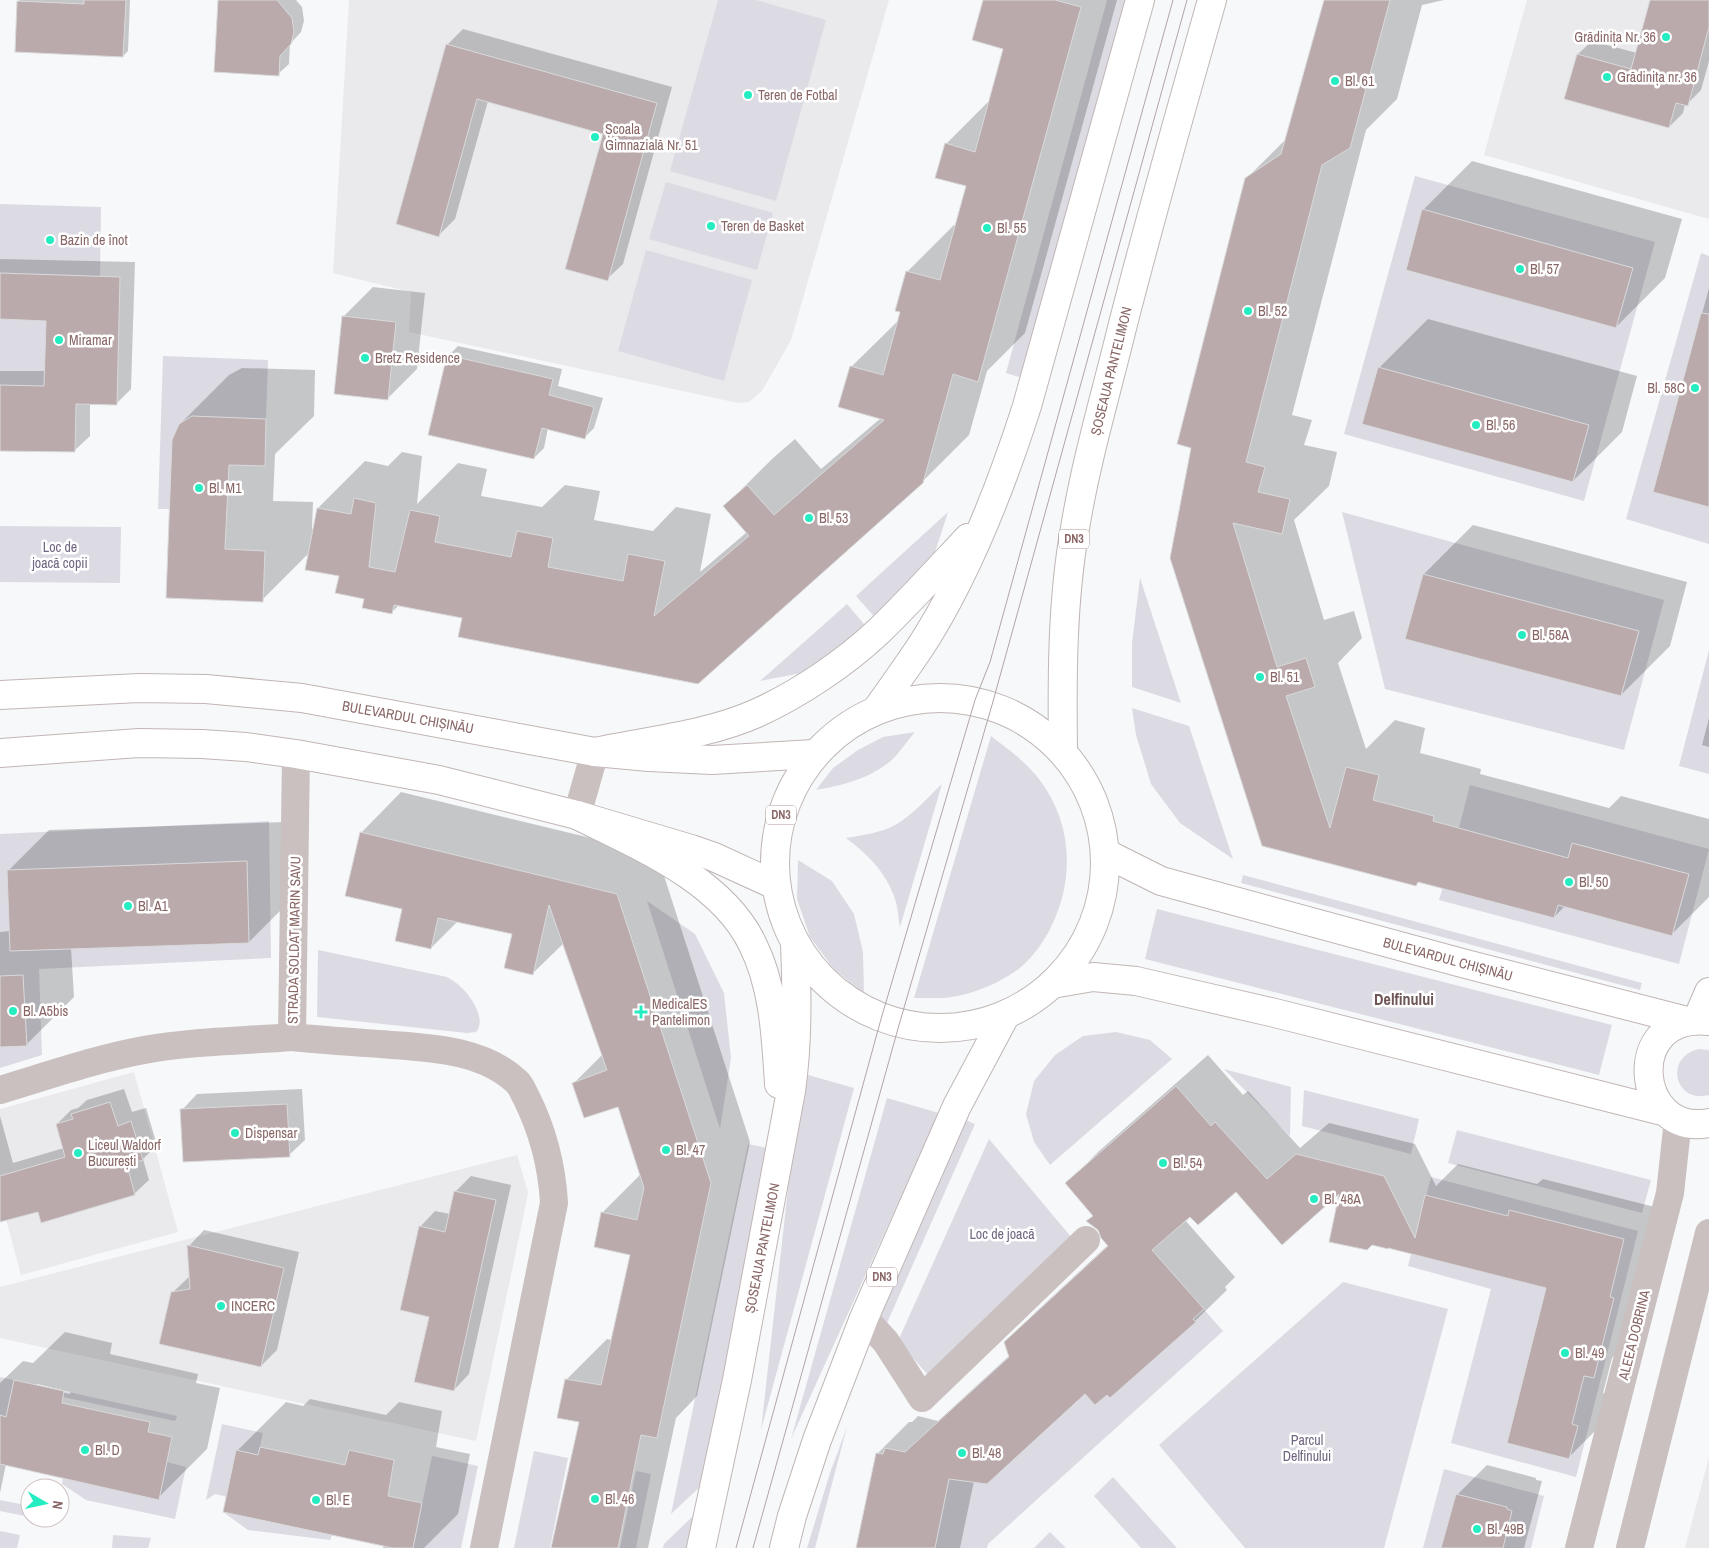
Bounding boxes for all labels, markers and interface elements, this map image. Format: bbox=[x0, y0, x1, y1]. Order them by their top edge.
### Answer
place label: Grădinița Nr. 36 bbox=[1574, 28, 1656, 46]
marker: Grădinița Nr. 36 bbox=[1660, 31, 1672, 43]
place label: Grădinița nr. 36 bbox=[1617, 68, 1697, 86]
marker: Grădinița nr. 36 bbox=[1601, 71, 1613, 83]
place label: Bl. 61 bbox=[1345, 72, 1375, 90]
marker: Bl. 61 bbox=[1329, 75, 1341, 87]
place label: Teren de Fotbal bbox=[758, 86, 837, 104]
marker: Teren de Fotbal bbox=[742, 89, 754, 101]
place label: Școala Gimnazială Nr. 51 bbox=[605, 120, 698, 154]
marker: Școala Gimnazială Nr. 51 bbox=[589, 131, 601, 143]
place label: Teren de Basket bbox=[721, 217, 804, 235]
place label: Bl. 55 bbox=[997, 219, 1026, 237]
marker: Teren de Basket bbox=[705, 220, 717, 232]
marker: Bl. 55 bbox=[981, 222, 993, 234]
place label: Bazin de înot bbox=[60, 231, 128, 249]
marker: Bazin de înot bbox=[44, 234, 56, 246]
place label: Bl. 57 bbox=[1530, 260, 1559, 278]
marker: Bl. 57 bbox=[1514, 263, 1526, 275]
place label: Bl. 52 bbox=[1258, 302, 1287, 320]
street label: ȘOSEAUA PANTELIMON bbox=[1086, 305, 1136, 437]
marker: Bl. 52 bbox=[1242, 305, 1254, 317]
place label: Miramar bbox=[69, 331, 112, 349]
marker: Miramar bbox=[53, 334, 65, 346]
place label: Bretz Residence bbox=[375, 349, 460, 367]
marker: Bretz Residence bbox=[359, 352, 371, 364]
place label: Bl. 58C bbox=[1647, 379, 1685, 397]
marker: Bl. 58C bbox=[1689, 382, 1701, 394]
place label: Bl. 56 bbox=[1486, 416, 1515, 434]
marker: Bl. 56 bbox=[1470, 419, 1482, 431]
place label: Bl. M1 bbox=[209, 479, 242, 497]
marker: Bl. M1 bbox=[193, 482, 205, 494]
place label: Bl. 53 bbox=[819, 509, 848, 527]
marker: Bl. 53 bbox=[803, 512, 815, 524]
road number: DN3 bbox=[1059, 530, 1089, 548]
park label: Loc de joacă copii bbox=[31, 538, 88, 572]
place label: Bl. 58A bbox=[1532, 626, 1569, 644]
marker: Bl. 58A bbox=[1516, 629, 1528, 641]
place label: Bl. 51 bbox=[1270, 668, 1300, 686]
marker: Bl. 51 bbox=[1254, 671, 1266, 683]
street label: BULEVARDUL CHIȘINĂU bbox=[341, 697, 475, 737]
road number: DN3 bbox=[766, 806, 796, 824]
street label: STRADA SOLDAT MARIN SAVU bbox=[284, 856, 304, 1024]
place label: Bl. 50 bbox=[1579, 873, 1608, 891]
marker: Bl. 50 bbox=[1563, 876, 1575, 888]
place label: Bl. A1 bbox=[138, 897, 169, 915]
marker: Bl. A1 bbox=[122, 900, 134, 912]
street label: BULEVARDUL CHIȘINĂU bbox=[1381, 933, 1515, 985]
district label: Delfinului bbox=[1374, 988, 1434, 1010]
place label: MedicalES Pantelimon bbox=[652, 995, 710, 1029]
place label: Bl. A5bis bbox=[23, 1002, 69, 1020]
marker: Bl. A5bis bbox=[7, 1005, 19, 1017]
marker: MedicalES Pantelimon bbox=[634, 1005, 648, 1019]
place label: Dispensar bbox=[245, 1124, 297, 1142]
marker: Dispensar bbox=[229, 1127, 241, 1139]
place label: Liceul Waldorf București bbox=[88, 1136, 162, 1170]
place label: Bl. 47 bbox=[676, 1141, 705, 1159]
marker: Bl. 47 bbox=[660, 1144, 672, 1156]
marker: Liceul Waldorf București bbox=[72, 1147, 84, 1159]
place label: Bl. 54 bbox=[1173, 1154, 1203, 1172]
marker: Bl. 54 bbox=[1157, 1157, 1169, 1169]
street label: ȘOSEAUA PANTELIMON bbox=[741, 1182, 783, 1314]
place label: Bl. 48A bbox=[1324, 1190, 1361, 1208]
marker: Bl. 48A bbox=[1308, 1193, 1320, 1205]
park label: Loc de joacă bbox=[969, 1225, 1035, 1243]
road number: DN3 bbox=[867, 1268, 897, 1286]
street label: ALEEA DOBRINA bbox=[1614, 1288, 1654, 1383]
place label: INCERC bbox=[231, 1297, 275, 1315]
marker: INCERC bbox=[215, 1300, 227, 1312]
place label: Bl. 49 bbox=[1575, 1344, 1604, 1362]
marker: Bl. 49 bbox=[1559, 1347, 1571, 1359]
park label: Parcul Delfinului bbox=[1283, 1431, 1331, 1465]
place label: Bl. D bbox=[95, 1441, 120, 1459]
marker: Bl. D bbox=[79, 1444, 91, 1456]
place label: Bl. 48 bbox=[972, 1444, 1001, 1462]
marker: Bl. 48 bbox=[956, 1447, 968, 1459]
north arrow bbox=[20, 1478, 70, 1528]
place label: Bl. 46 bbox=[605, 1490, 634, 1508]
place label: Bl. E bbox=[326, 1491, 350, 1509]
marker: Bl. 46 bbox=[589, 1493, 601, 1505]
marker: Bl. E bbox=[310, 1494, 322, 1506]
text: N bbox=[48, 1500, 67, 1511]
place label: Bl. 49B bbox=[1487, 1520, 1524, 1538]
marker: Bl. 49B bbox=[1471, 1523, 1483, 1535]

